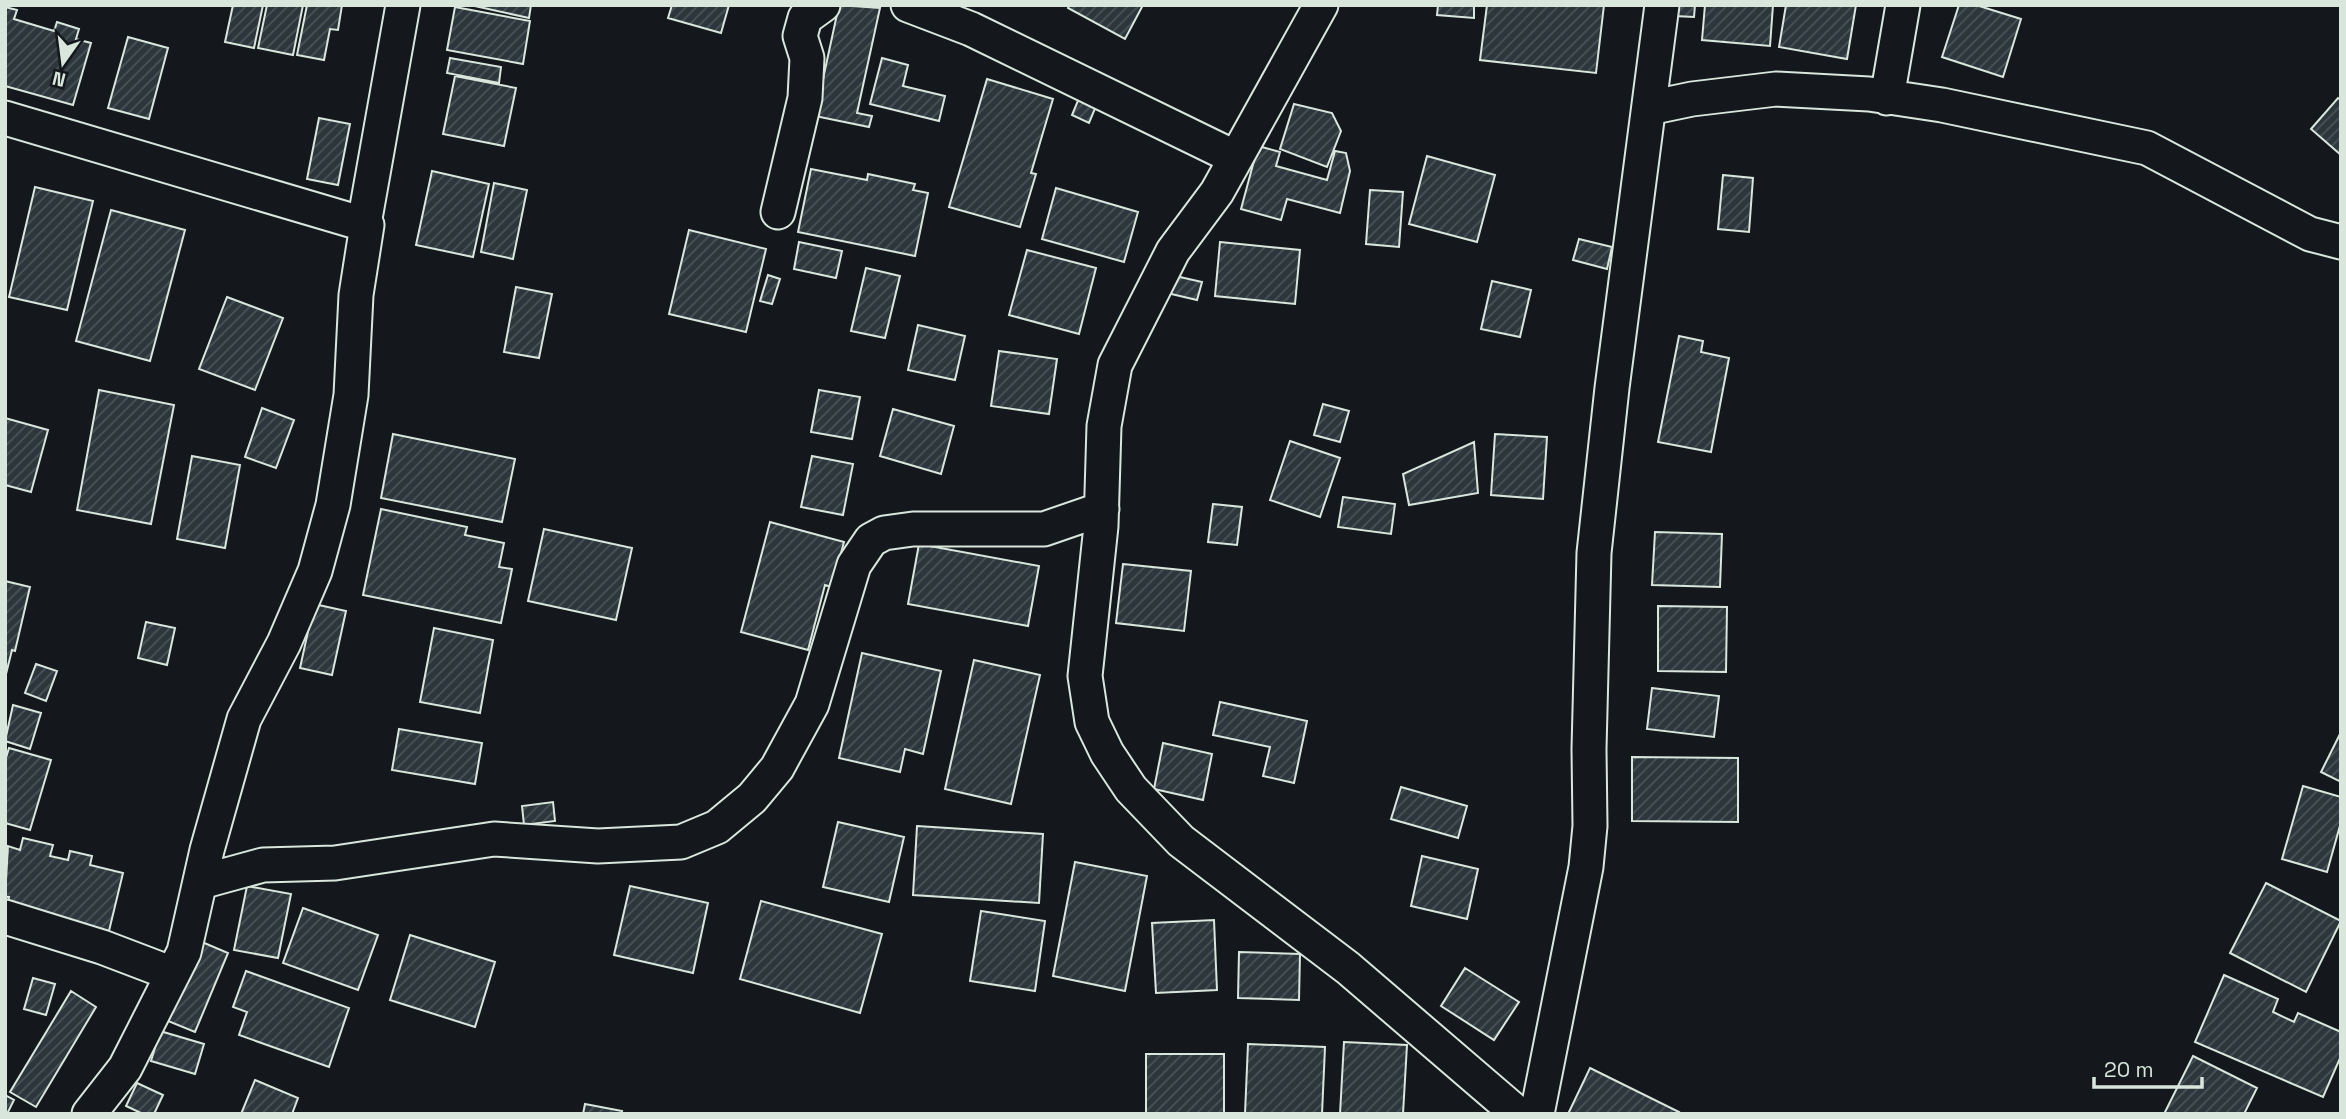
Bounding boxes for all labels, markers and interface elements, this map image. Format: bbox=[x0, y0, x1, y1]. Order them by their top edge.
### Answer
north arrow bbox=[28, 28, 98, 98]
text: N bbox=[50, 65, 68, 93]
scale bar bbox=[2094, 1046, 2202, 1090]
text: 20 m bbox=[2104, 1056, 2154, 1083]

